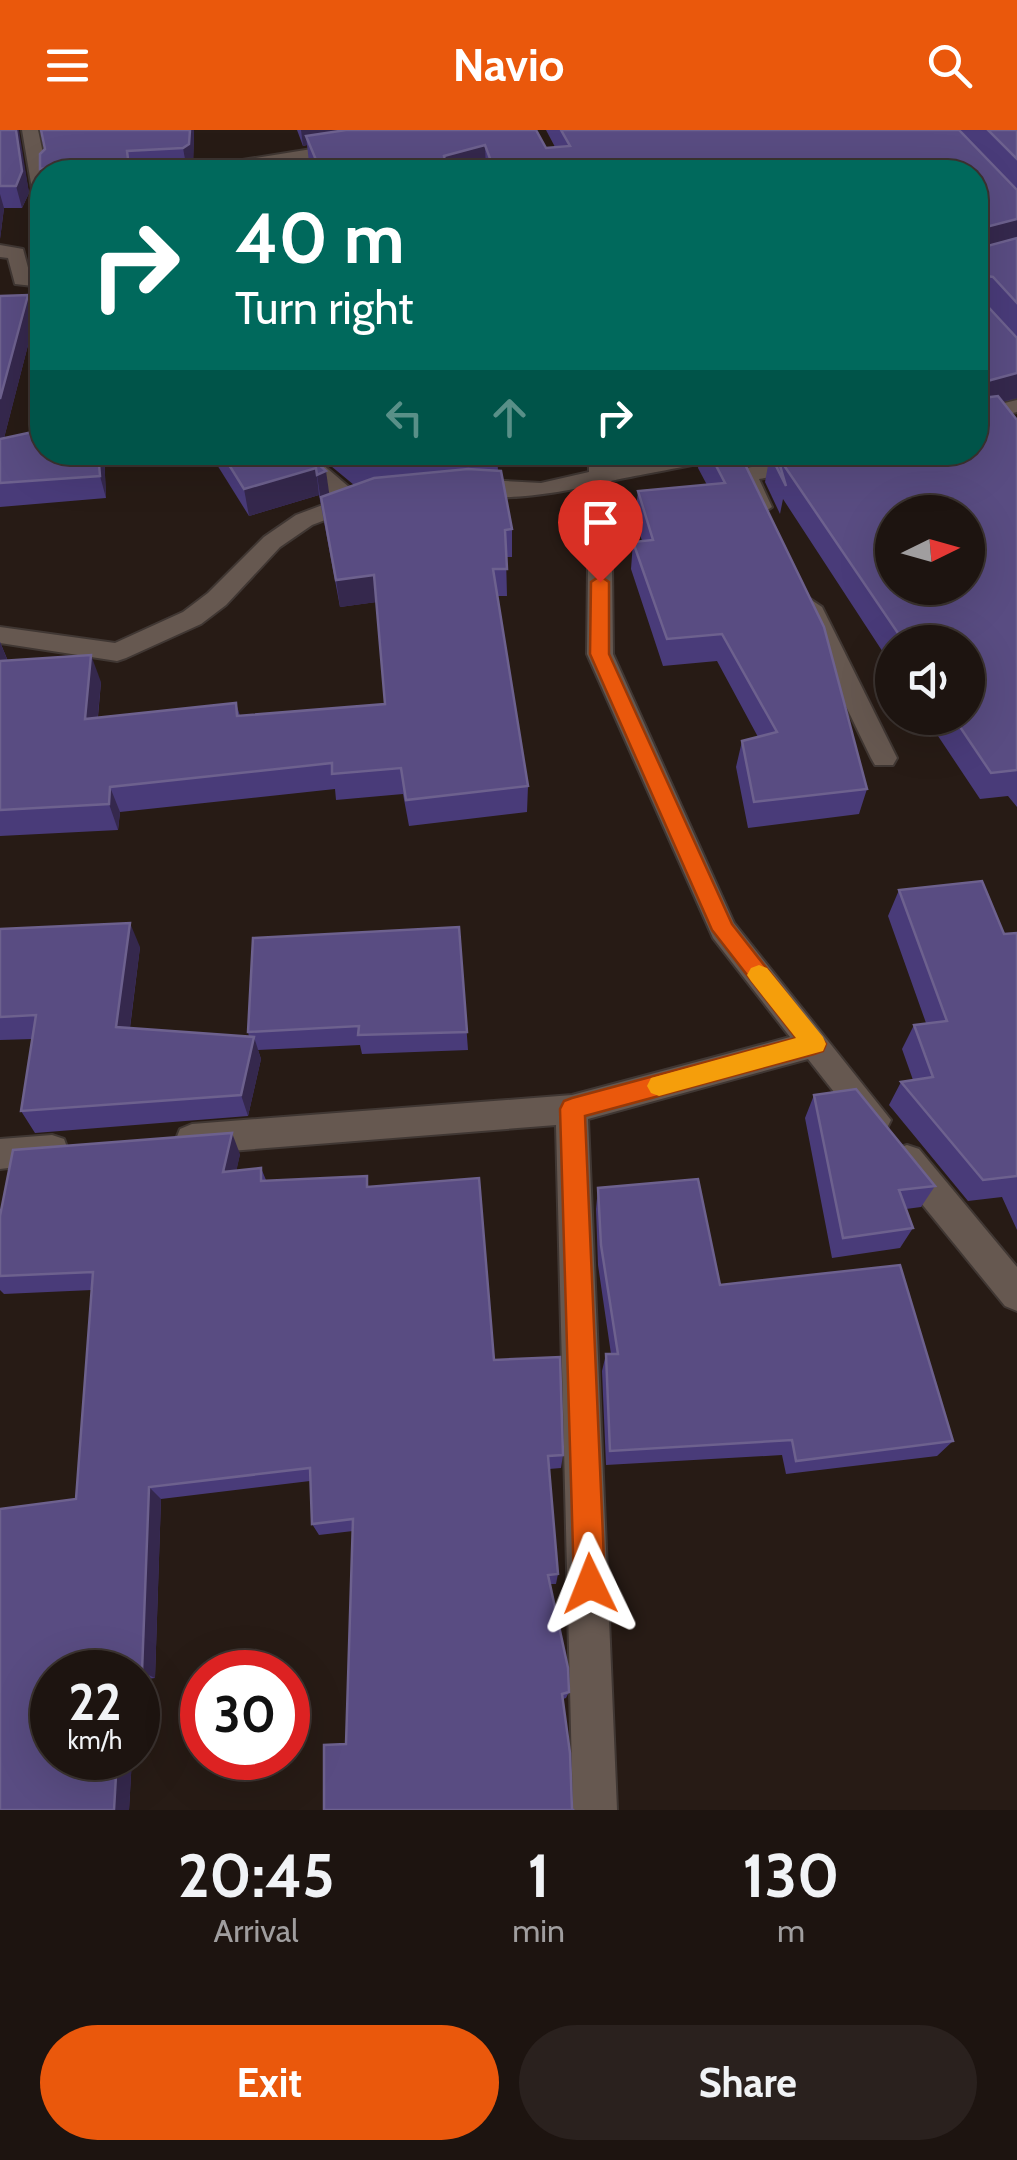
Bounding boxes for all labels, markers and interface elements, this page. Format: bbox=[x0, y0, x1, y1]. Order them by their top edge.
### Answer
icon: menu bbox=[40, 38, 95, 93]
text: Navio bbox=[453, 38, 564, 92]
icon: search bbox=[922, 38, 977, 93]
text: 40 m bbox=[235, 195, 404, 281]
icon: right bbox=[70, 200, 200, 330]
text: Turn right bbox=[235, 281, 414, 335]
icon: left bbox=[377, 390, 432, 445]
icon: ahead bbox=[482, 390, 537, 445]
icon: right bbox=[587, 390, 642, 445]
pin bbox=[558, 480, 643, 583]
icon: arrive bbox=[573, 495, 628, 550]
north arrow bbox=[875, 495, 985, 605]
map controls bbox=[875, 495, 985, 735]
button: sound bbox=[875, 625, 985, 735]
position arrow bbox=[538, 1532, 642, 1636]
speed limit sign: 30 bbox=[180, 1650, 310, 1780]
text: 22 bbox=[69, 1672, 121, 1733]
text: km/h bbox=[68, 1725, 122, 1755]
text: 20:45 bbox=[178, 1839, 335, 1912]
text: 1 bbox=[527, 1839, 550, 1912]
text: 130 bbox=[743, 1839, 839, 1912]
text: Arrival bbox=[213, 1911, 299, 1950]
text: min bbox=[512, 1911, 565, 1950]
text: m bbox=[777, 1911, 805, 1950]
button: Exit bbox=[40, 2025, 499, 2140]
button: Share bbox=[519, 2025, 977, 2140]

